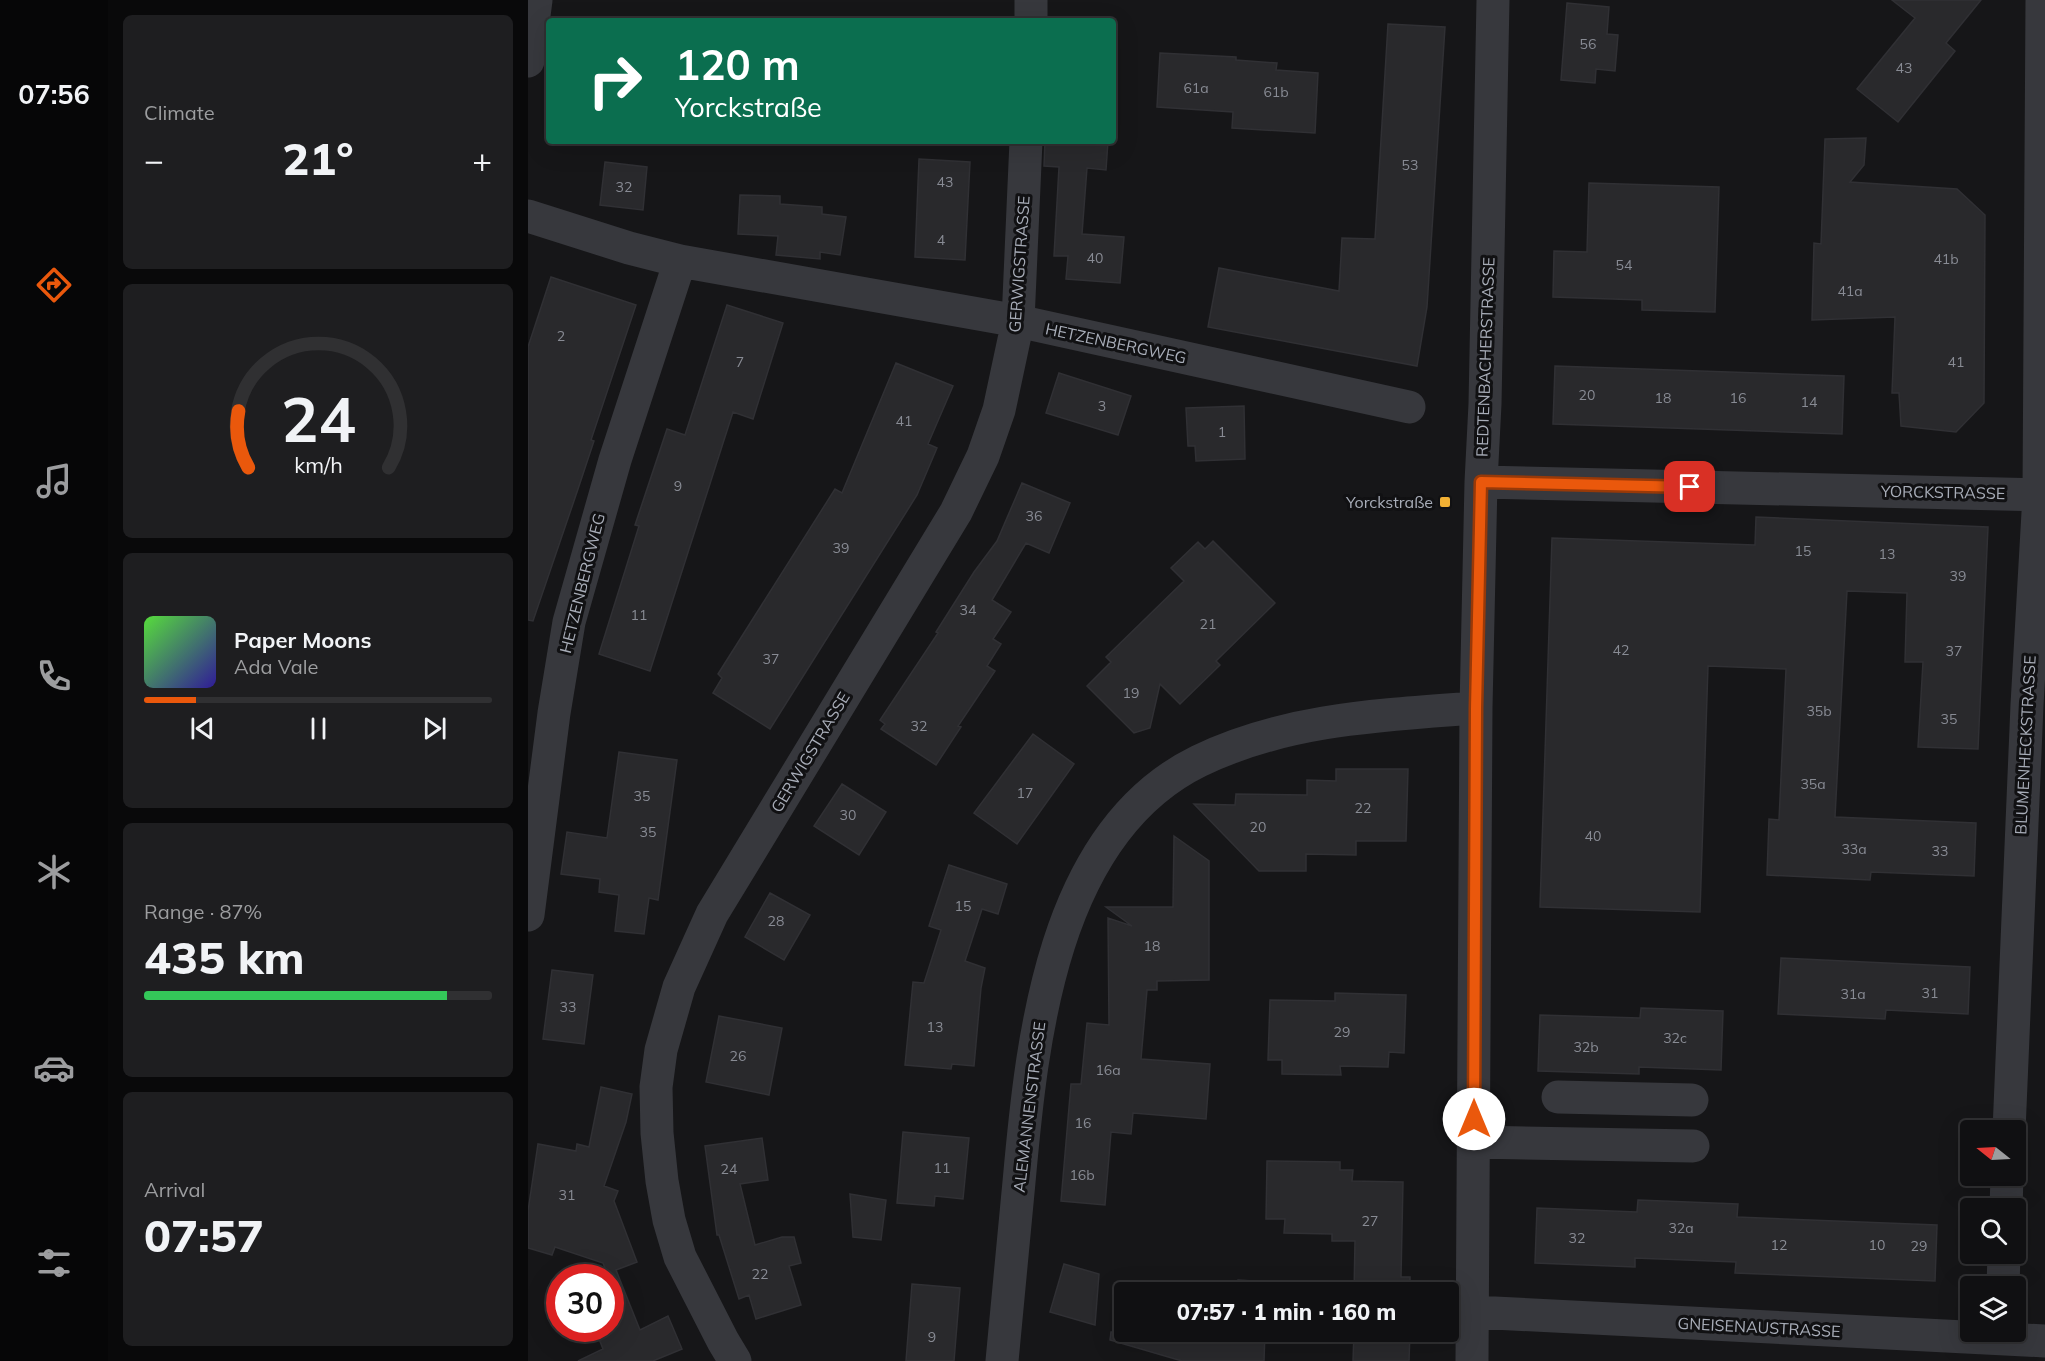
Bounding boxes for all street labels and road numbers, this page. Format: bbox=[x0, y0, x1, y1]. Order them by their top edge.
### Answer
street label: GERWIGSTRASSE bbox=[1004, 195, 1034, 333]
street label: REDTENBACHERSTRASSE bbox=[1472, 257, 1498, 457]
street label: HETZENBERGWEG bbox=[1044, 318, 1188, 368]
street label: YORCKSTRASSE bbox=[1880, 481, 2005, 503]
street label: HETZENBERGWEG bbox=[555, 511, 609, 655]
street label: BLUMENHECKSTRASSE bbox=[2010, 655, 2040, 835]
street label: GERWIGSTRASSE bbox=[766, 688, 854, 816]
street label: ALEMANNENSTRASSE bbox=[1009, 1020, 1049, 1194]
street label: GNEISENAUSTRASSE bbox=[1677, 1313, 1841, 1341]

